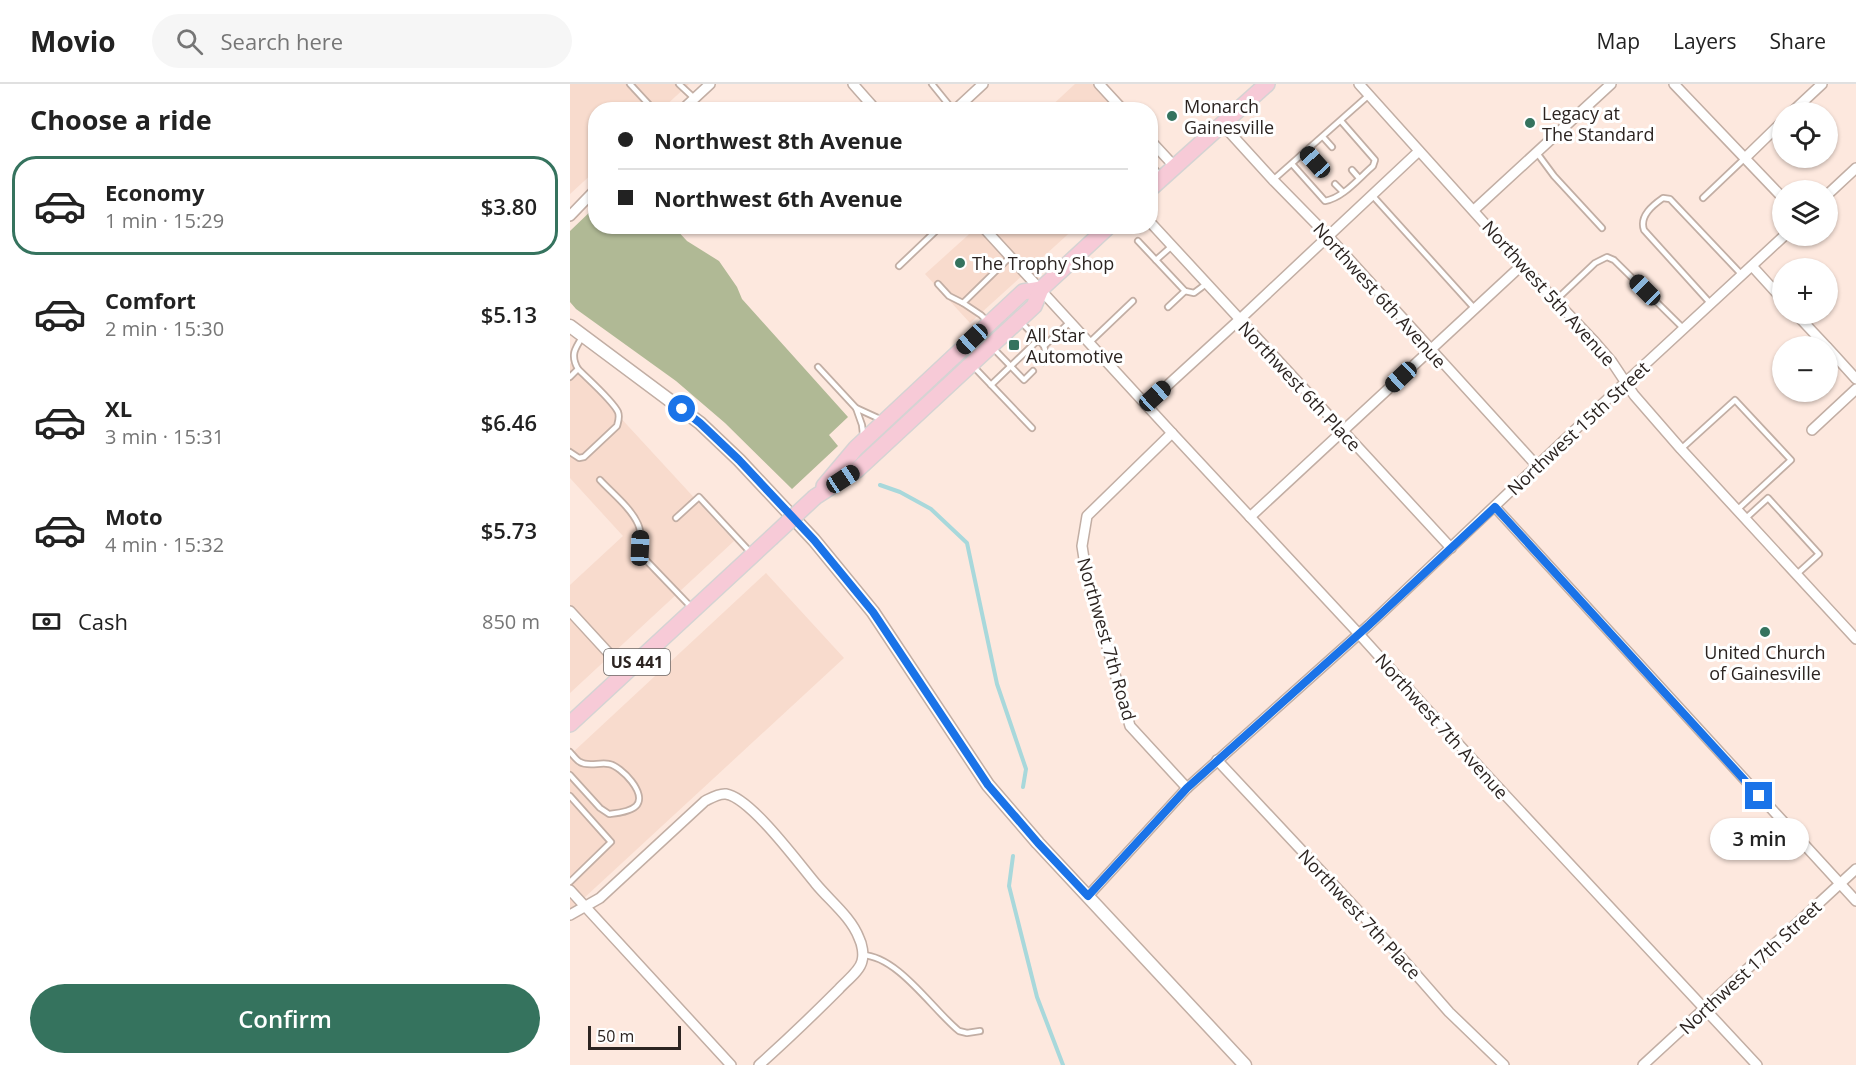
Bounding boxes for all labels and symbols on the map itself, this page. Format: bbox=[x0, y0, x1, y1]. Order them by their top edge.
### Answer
place label: Monarch Gainesville bbox=[1184, 94, 1274, 139]
place label: Legacy at The Standard bbox=[1542, 101, 1654, 146]
marker: Monarch Gainesville bbox=[1165, 109, 1179, 123]
marker: Legacy at The Standard bbox=[1523, 116, 1537, 130]
car bbox=[1296, 143, 1334, 181]
street label: Northwest 5th Avenue bbox=[1477, 215, 1621, 371]
street label: Northwest 6th Avenue bbox=[1308, 217, 1452, 373]
place label: The Trophy Shop bbox=[972, 251, 1114, 275]
marker: The Trophy Shop bbox=[953, 256, 967, 270]
car bbox=[1626, 271, 1664, 309]
street label: Northwest 6th Place bbox=[1233, 316, 1367, 456]
car bbox=[953, 320, 991, 358]
place label: All Star Automotive bbox=[1026, 323, 1123, 368]
marker: All Star Automotive bbox=[1007, 338, 1021, 352]
street label: Northwest 15th Street bbox=[1502, 356, 1654, 500]
car bbox=[1382, 358, 1420, 396]
car bbox=[1136, 377, 1174, 415]
route start bbox=[668, 395, 695, 422]
car bbox=[823, 462, 863, 496]
car bbox=[630, 530, 650, 566]
street label: Northwest 7th Road bbox=[1072, 555, 1142, 723]
marker: United Church of Gainesville bbox=[1758, 625, 1772, 639]
place label: United Church of Gainesville bbox=[1704, 640, 1826, 685]
street label: Northwest 7th Avenue bbox=[1370, 648, 1514, 804]
road number: US 441 bbox=[604, 649, 670, 675]
route end bbox=[1745, 782, 1772, 809]
callout: 3 min bbox=[1710, 817, 1808, 859]
street label: Northwest 7th Place bbox=[1293, 844, 1427, 984]
street label: Northwest 17th Street bbox=[1674, 895, 1826, 1039]
scale bar bbox=[588, 1023, 681, 1050]

